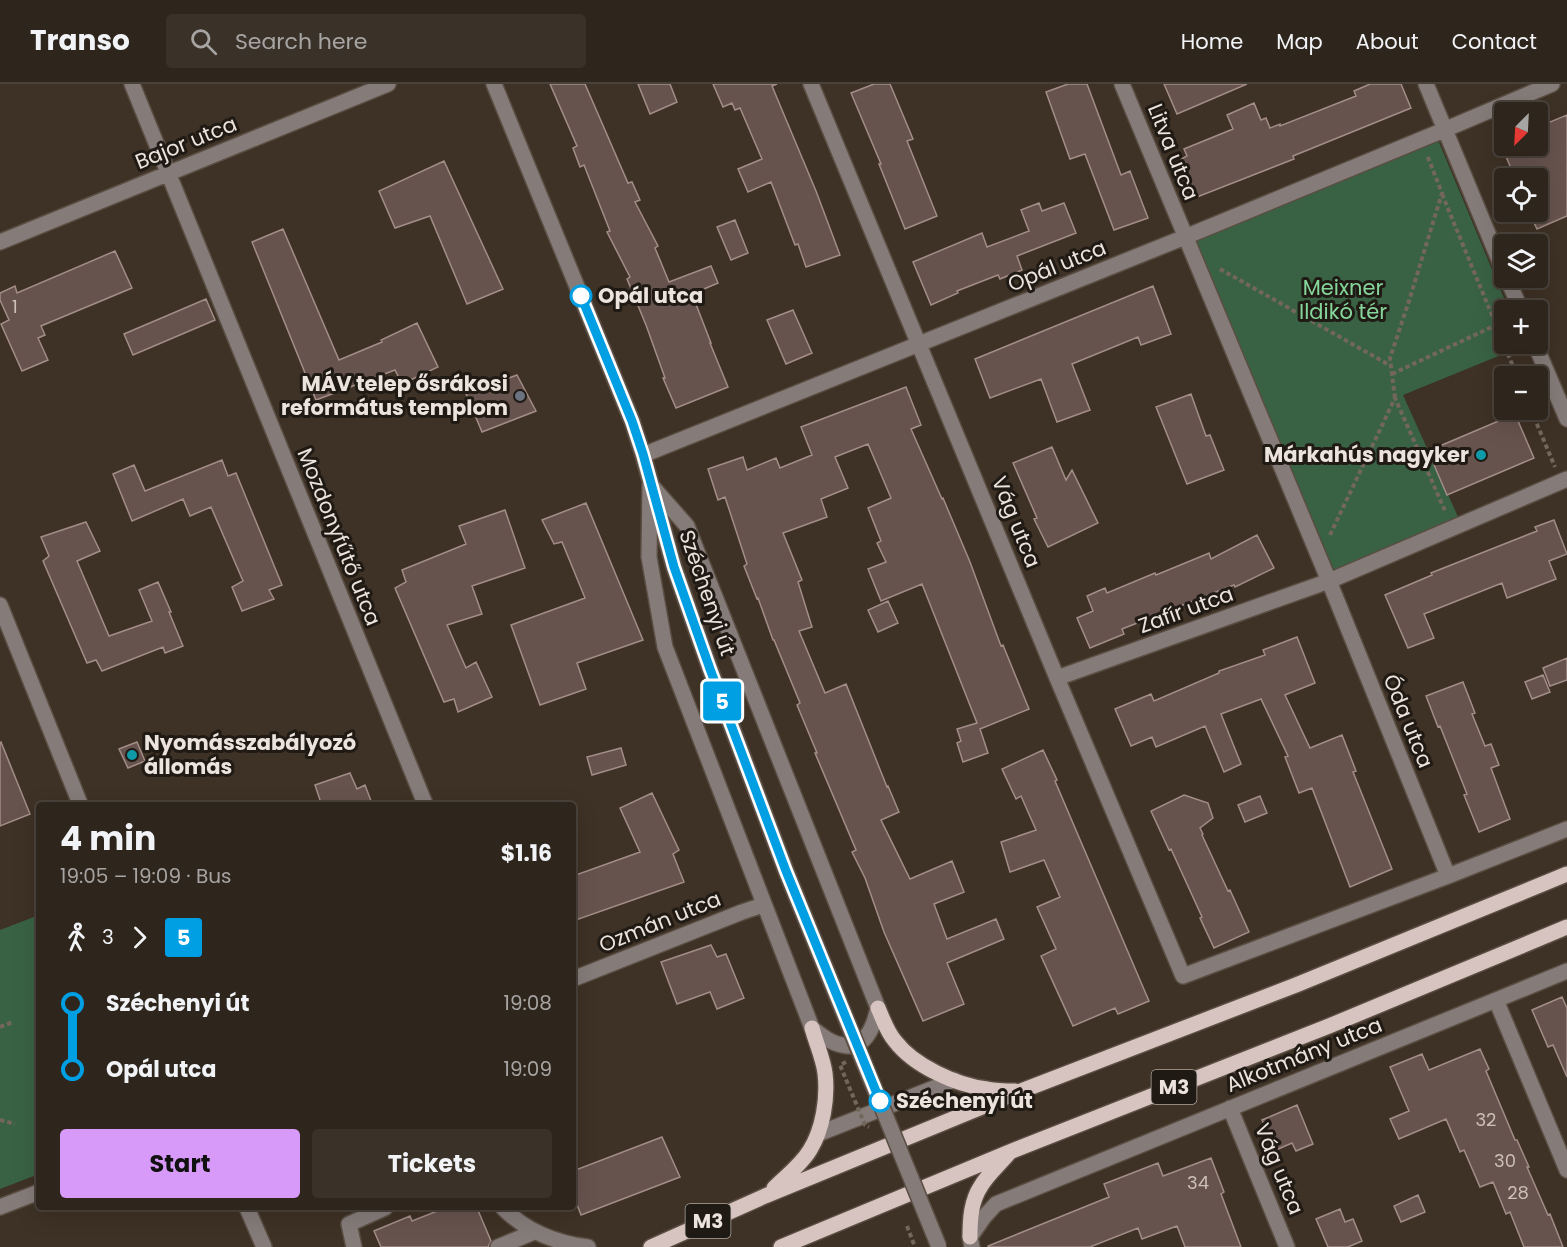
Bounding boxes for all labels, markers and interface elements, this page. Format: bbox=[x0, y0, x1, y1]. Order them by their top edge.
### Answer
search box bbox=[166, 14, 586, 68]
text: Transo bbox=[30, 21, 130, 60]
icon: search bbox=[187, 25, 220, 58]
text: Search here bbox=[235, 26, 367, 57]
text: Home bbox=[1181, 27, 1243, 56]
text: Map bbox=[1276, 27, 1323, 56]
text: About bbox=[1356, 27, 1419, 56]
text: Contact bbox=[1452, 27, 1537, 56]
street label: Litva utca bbox=[1141, 99, 1206, 204]
north arrow bbox=[1494, 102, 1548, 156]
map controls bbox=[1494, 102, 1548, 420]
street label: Bajor utca bbox=[131, 109, 241, 176]
button: locate bbox=[1494, 168, 1548, 222]
street label: Opál utca bbox=[1003, 233, 1110, 298]
button: layers bbox=[1494, 234, 1548, 288]
park label: Meixner Ildikó tér bbox=[1299, 273, 1387, 326]
place label: Opál utca bbox=[598, 281, 703, 310]
marker: Opál utca bbox=[570, 285, 592, 307]
house number: 1 bbox=[12, 294, 18, 319]
button: + bbox=[1494, 300, 1548, 354]
button: − bbox=[1494, 366, 1548, 420]
place label: MÁV telep ősrákosi református templom bbox=[281, 369, 508, 422]
marker: MÁV telep ősrákosi református templom bbox=[513, 389, 527, 403]
place label: Márkahús nagyker bbox=[1264, 440, 1469, 469]
street label: Mozdonyfűtő utca bbox=[291, 444, 388, 630]
marker: Márkahús nagyker bbox=[1474, 448, 1488, 462]
street label: Vág utca bbox=[985, 472, 1048, 572]
street label: Széchenyi út bbox=[672, 526, 743, 660]
street label: Zafír utca bbox=[1134, 579, 1237, 640]
street label: Óda utca bbox=[1377, 670, 1440, 772]
line badge: 5 bbox=[702, 682, 742, 720]
text: 5 bbox=[715, 687, 729, 716]
place label: Nyomásszabályozó állomás bbox=[144, 728, 356, 781]
marker: Nyomásszabályozó állomás bbox=[125, 748, 139, 762]
text: 4 min bbox=[60, 815, 156, 862]
text: $1.16 bbox=[501, 838, 552, 869]
text: 19:05 – 19:09 · Bus bbox=[60, 862, 231, 890]
street label: Ozmán utca bbox=[595, 884, 725, 959]
icon: walk bbox=[60, 921, 93, 954]
icon: forward bbox=[123, 921, 156, 954]
text: 3 bbox=[102, 923, 114, 951]
text: 5 bbox=[177, 923, 190, 952]
text: Széchenyi út bbox=[106, 988, 249, 1019]
text: 19:08 bbox=[504, 989, 552, 1017]
street label: Alkotmány utca bbox=[1221, 1010, 1386, 1099]
text: Opál utca bbox=[106, 1054, 216, 1085]
text: 19:09 bbox=[504, 1055, 552, 1083]
road number: M3 bbox=[1152, 1070, 1196, 1104]
place label: Széchenyi út bbox=[896, 1086, 1033, 1115]
marker: Széchenyi út bbox=[869, 1090, 891, 1112]
house number: 32 bbox=[1476, 1107, 1496, 1132]
street label: Vág utca bbox=[1248, 1119, 1311, 1219]
button: Start bbox=[60, 1129, 300, 1198]
button: Tickets bbox=[312, 1129, 552, 1198]
house number: 30 bbox=[1494, 1148, 1516, 1173]
house number: 34 bbox=[1187, 1170, 1209, 1195]
house number: 28 bbox=[1507, 1180, 1529, 1205]
road number: M3 bbox=[686, 1204, 730, 1238]

